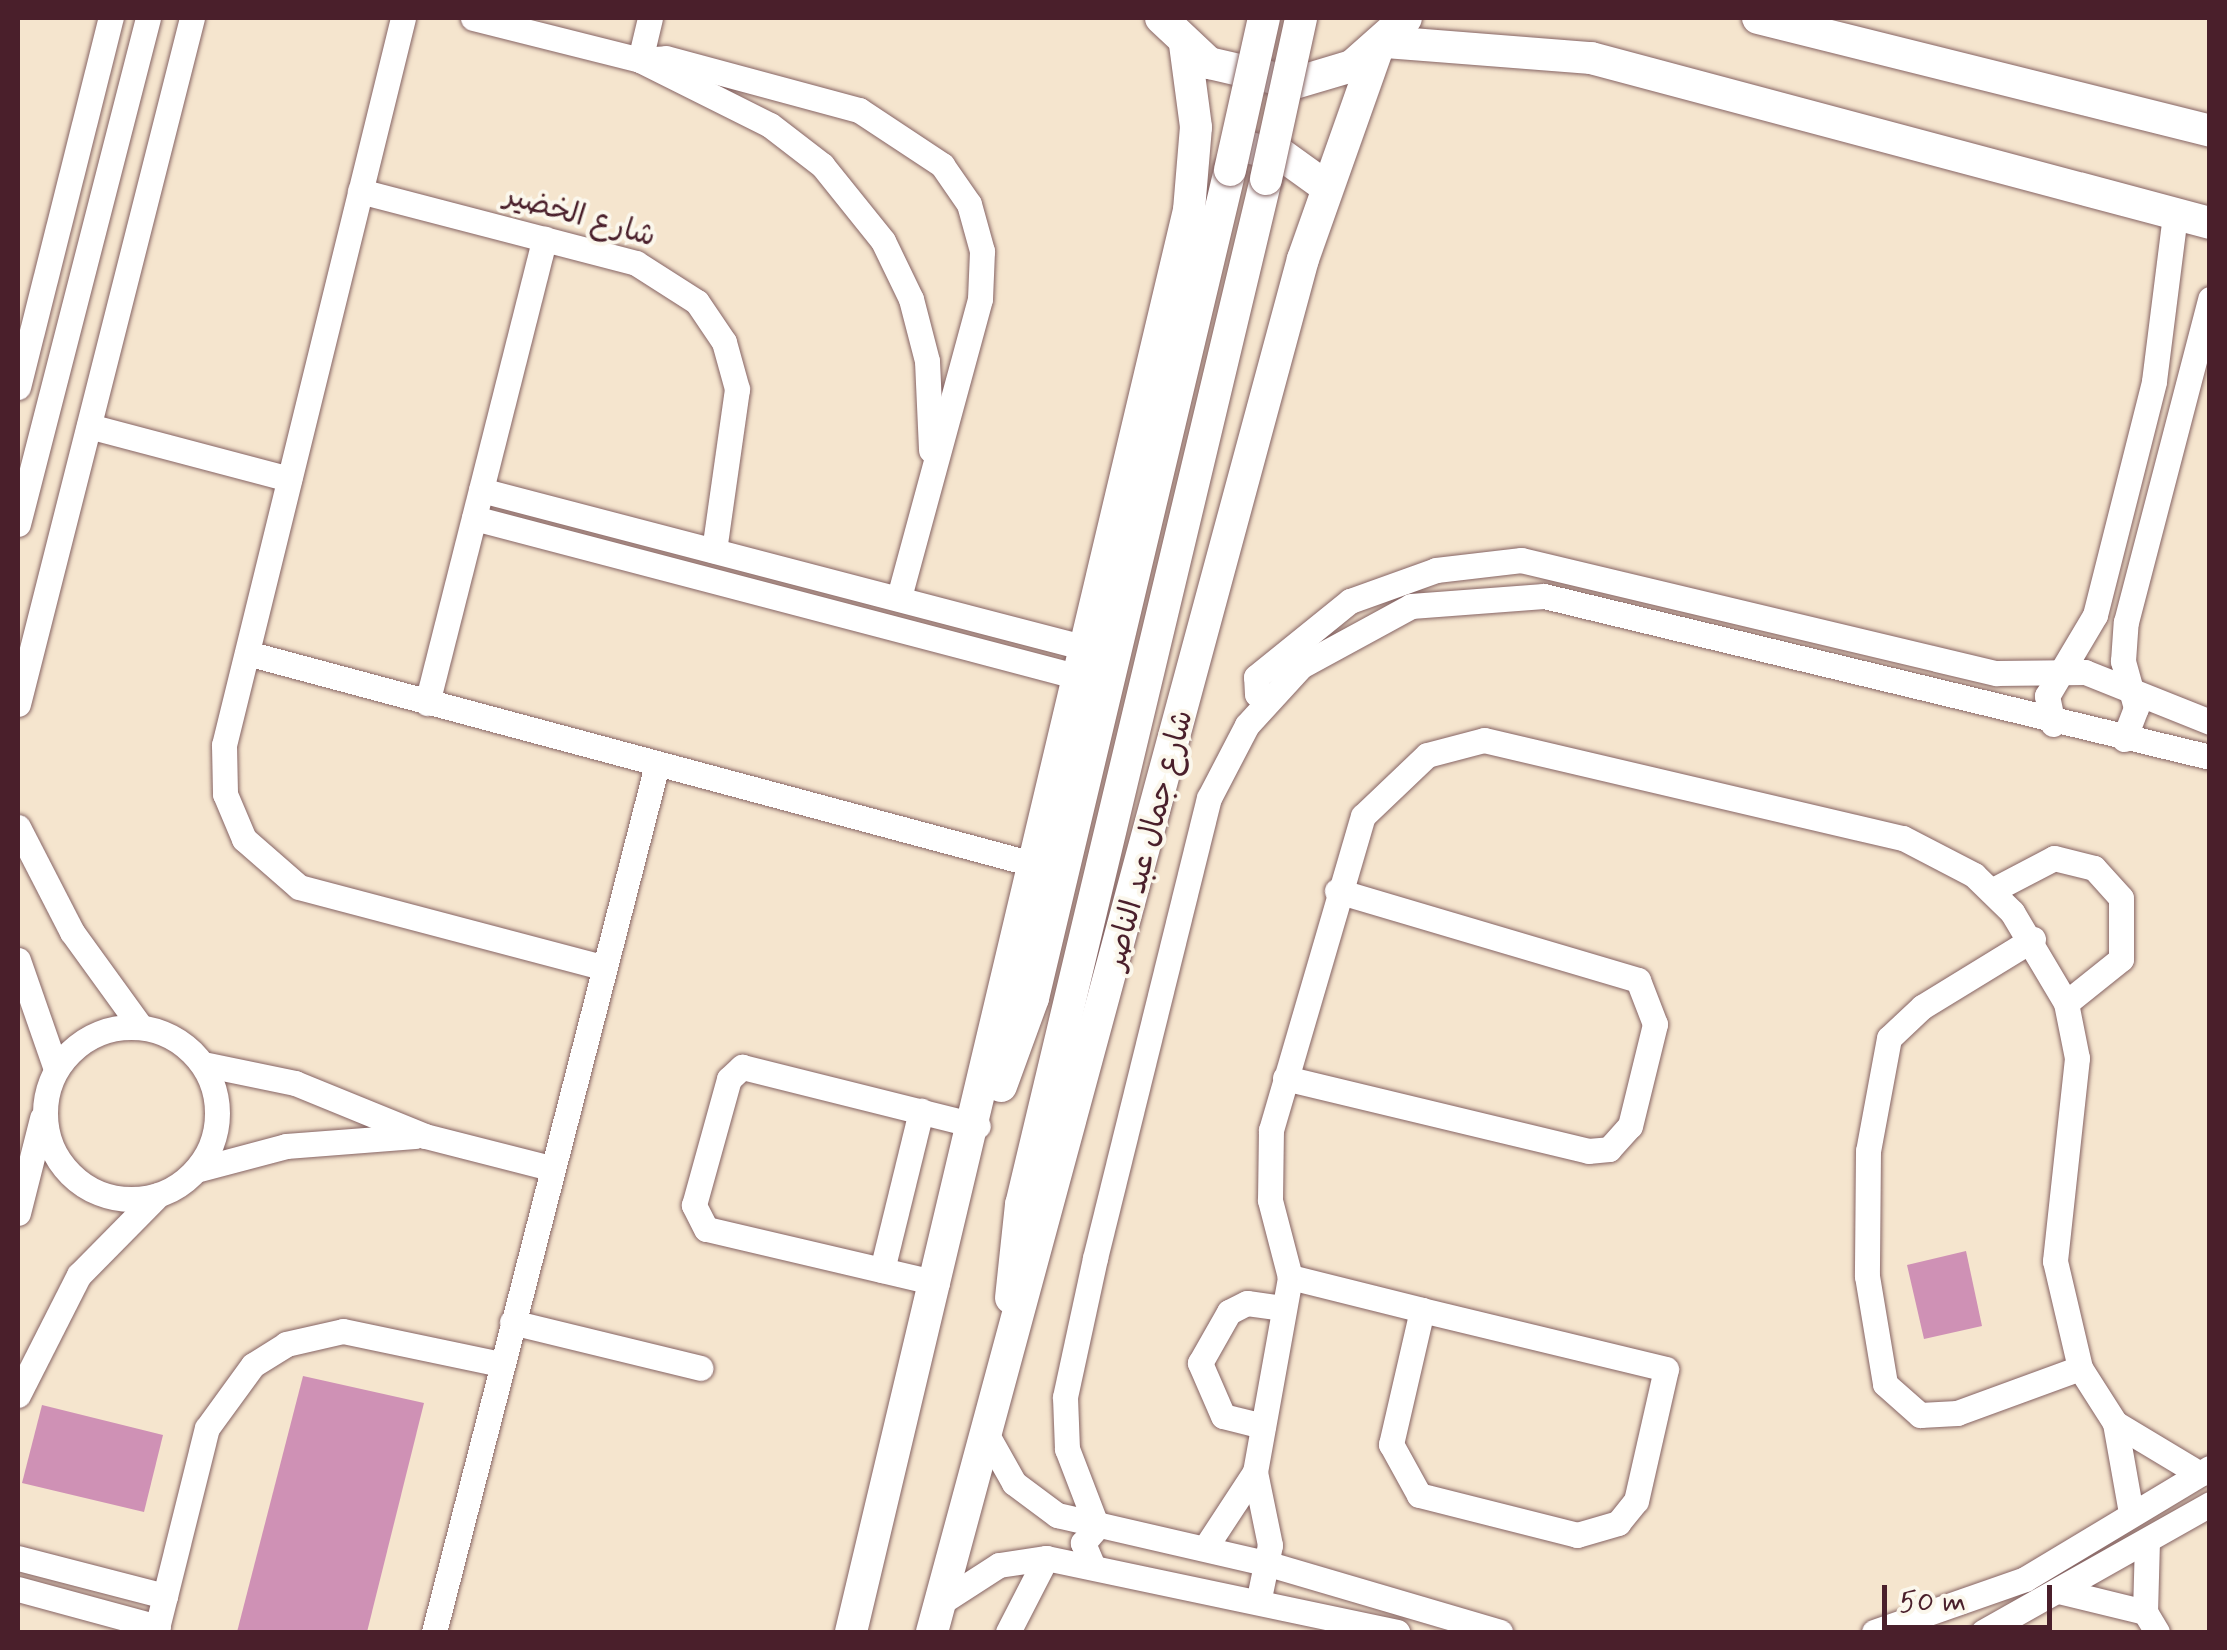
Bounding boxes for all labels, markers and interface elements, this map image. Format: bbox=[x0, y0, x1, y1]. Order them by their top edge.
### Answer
street label: شارع الخضير bbox=[501, 178, 659, 256]
street label: شارع جمال عبد الناصر bbox=[1098, 706, 1202, 974]
scale bar bbox=[1887, 1565, 2057, 1627]
text: 50 m bbox=[1899, 1583, 1966, 1622]

